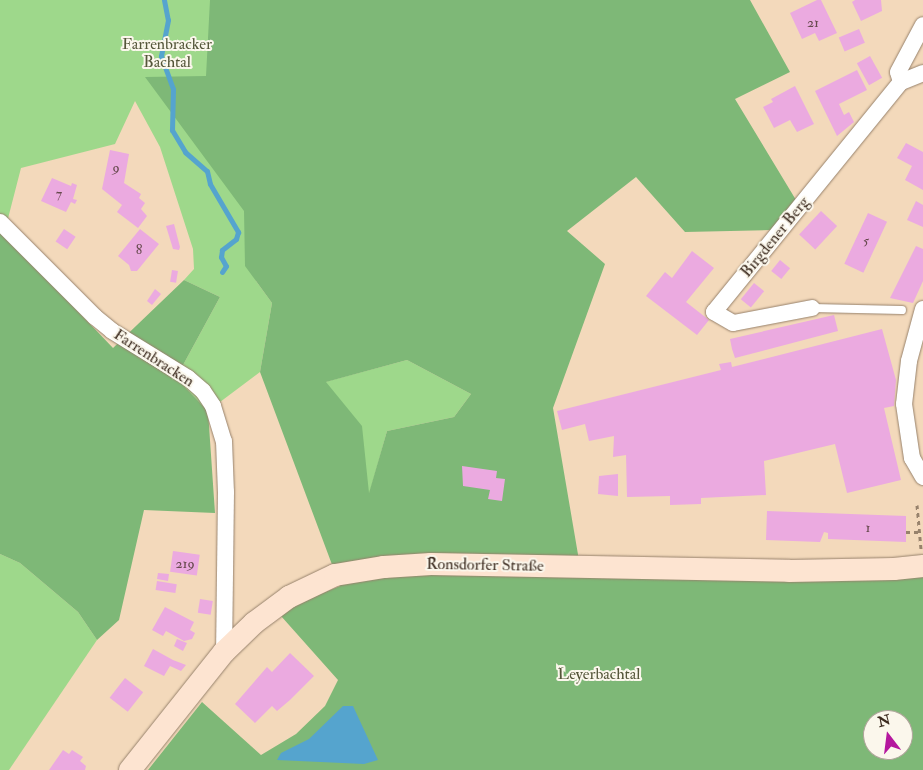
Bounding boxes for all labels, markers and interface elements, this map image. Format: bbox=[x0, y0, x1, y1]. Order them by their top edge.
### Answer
house number: 21 bbox=[807, 15, 819, 31]
park label: Farrenbracker Bachtal bbox=[122, 34, 212, 72]
house number: 9 bbox=[112, 160, 120, 176]
house number: 7 bbox=[56, 186, 62, 202]
street label: Birgdener Berg bbox=[737, 193, 813, 281]
house number: 5 bbox=[863, 233, 869, 249]
house number: 8 bbox=[136, 242, 142, 258]
street label: Farrenbracken bbox=[110, 325, 198, 391]
house number: 1 bbox=[866, 520, 870, 536]
street label: Ronsdorfer Straße bbox=[426, 554, 544, 576]
house number: 219 bbox=[175, 556, 195, 572]
park label: Leyerbachtal bbox=[558, 664, 640, 684]
north arrow bbox=[863, 710, 913, 760]
text: N bbox=[876, 711, 892, 731]

